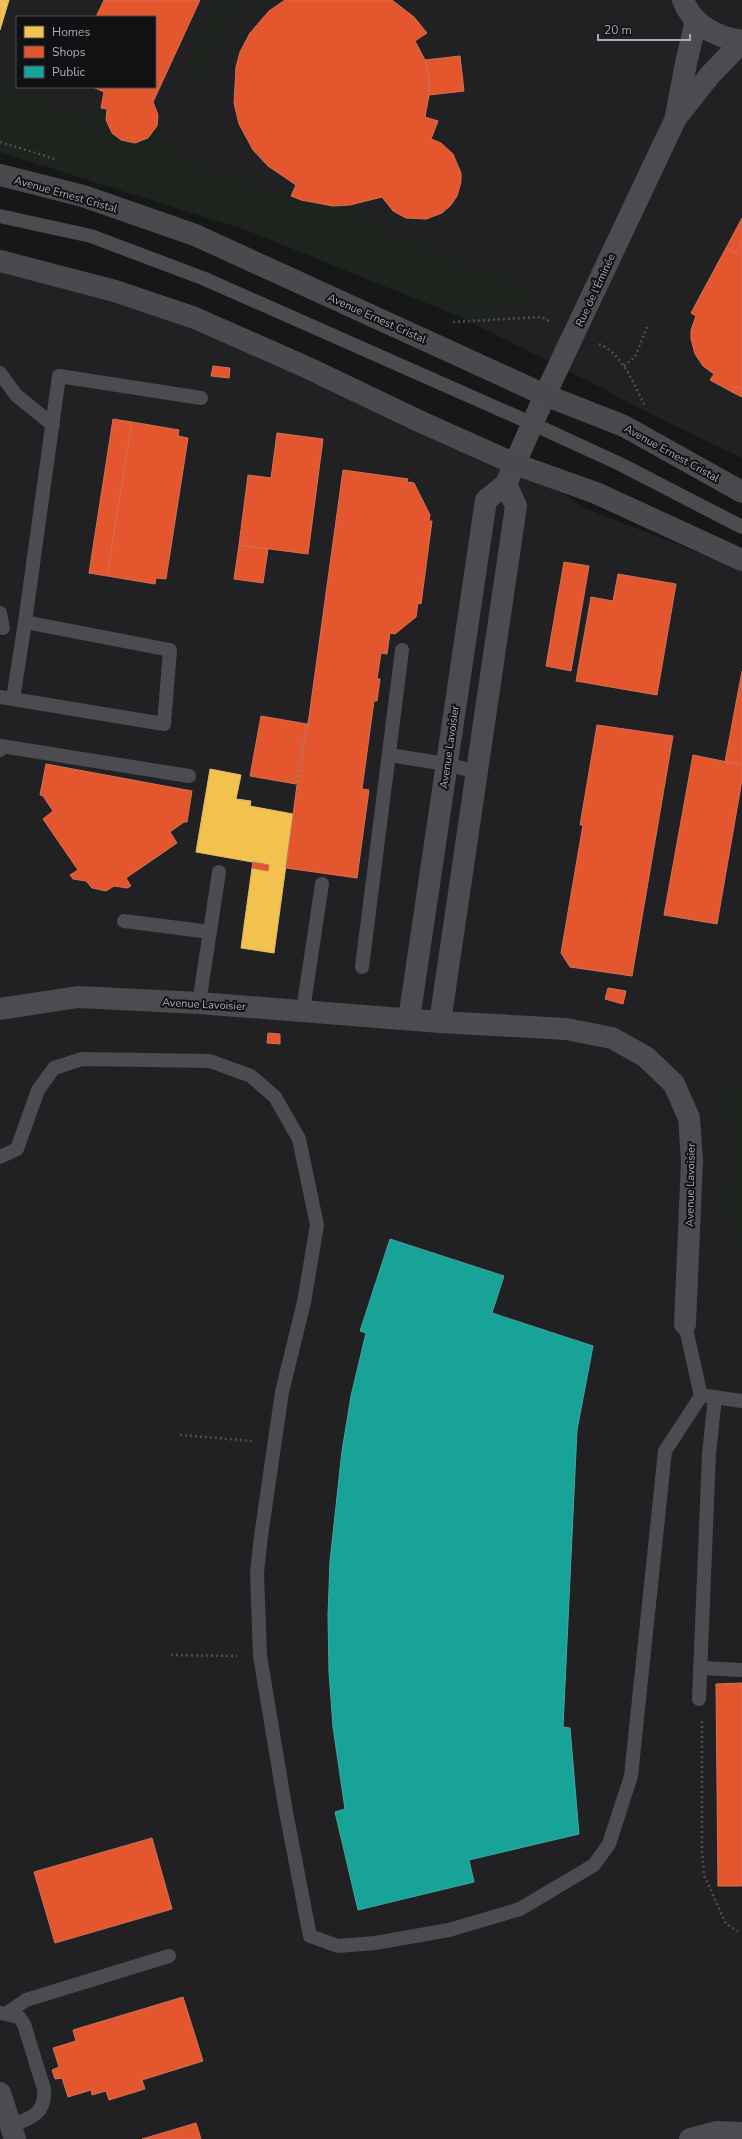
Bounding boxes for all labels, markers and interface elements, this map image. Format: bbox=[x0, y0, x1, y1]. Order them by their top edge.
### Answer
legend bbox=[16, 16, 156, 88]
scale bar bbox=[598, 16, 690, 42]
text: 20 m bbox=[604, 22, 632, 38]
text: Homes bbox=[52, 24, 90, 40]
text: Shops bbox=[52, 44, 86, 60]
text: Public bbox=[52, 64, 86, 80]
street label: Avenue Ernest Cristal bbox=[13, 173, 120, 217]
street label: Rue de l'Éminée bbox=[571, 251, 619, 329]
street label: Avenue Ernest Cristal bbox=[325, 290, 429, 347]
street label: Avenue Ernest Cristal bbox=[621, 421, 723, 486]
street label: Avenue Lavoisier bbox=[436, 704, 463, 790]
street label: Avenue Lavoisier bbox=[162, 995, 246, 1014]
street label: Avenue Lavoisier bbox=[682, 1143, 699, 1227]

